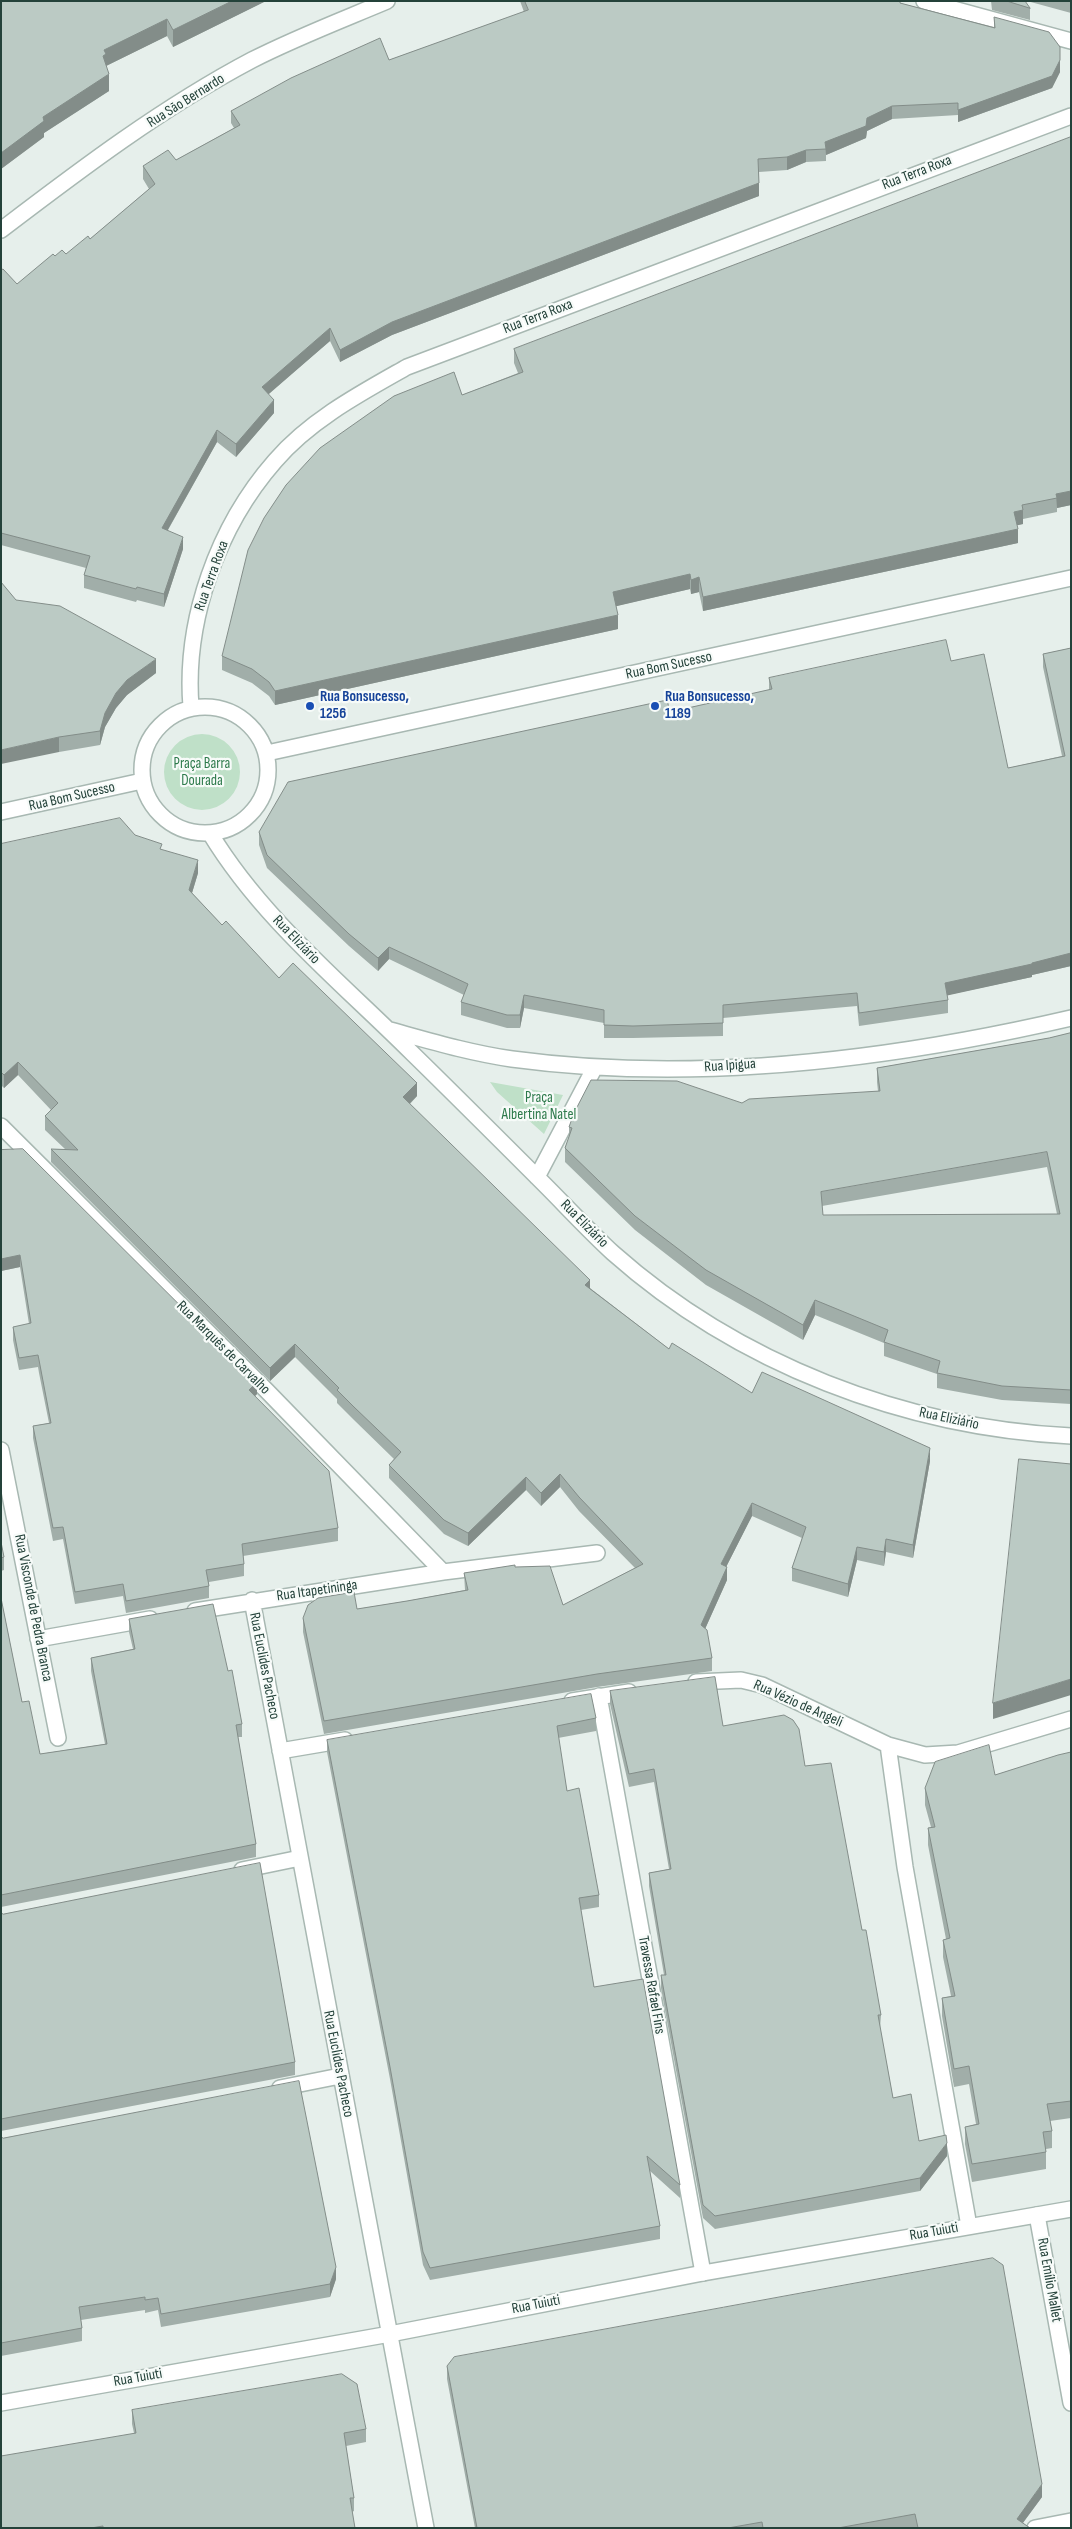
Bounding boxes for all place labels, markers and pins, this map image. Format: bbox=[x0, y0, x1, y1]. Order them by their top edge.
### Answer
place label: Rua Bonsucesso, 1256 bbox=[320, 688, 409, 723]
place label: Rua Bonsucesso, 1189 bbox=[665, 688, 754, 723]
marker: Rua Bonsucesso, 1256 bbox=[304, 700, 316, 712]
marker: Rua Bonsucesso, 1189 bbox=[649, 700, 661, 712]

